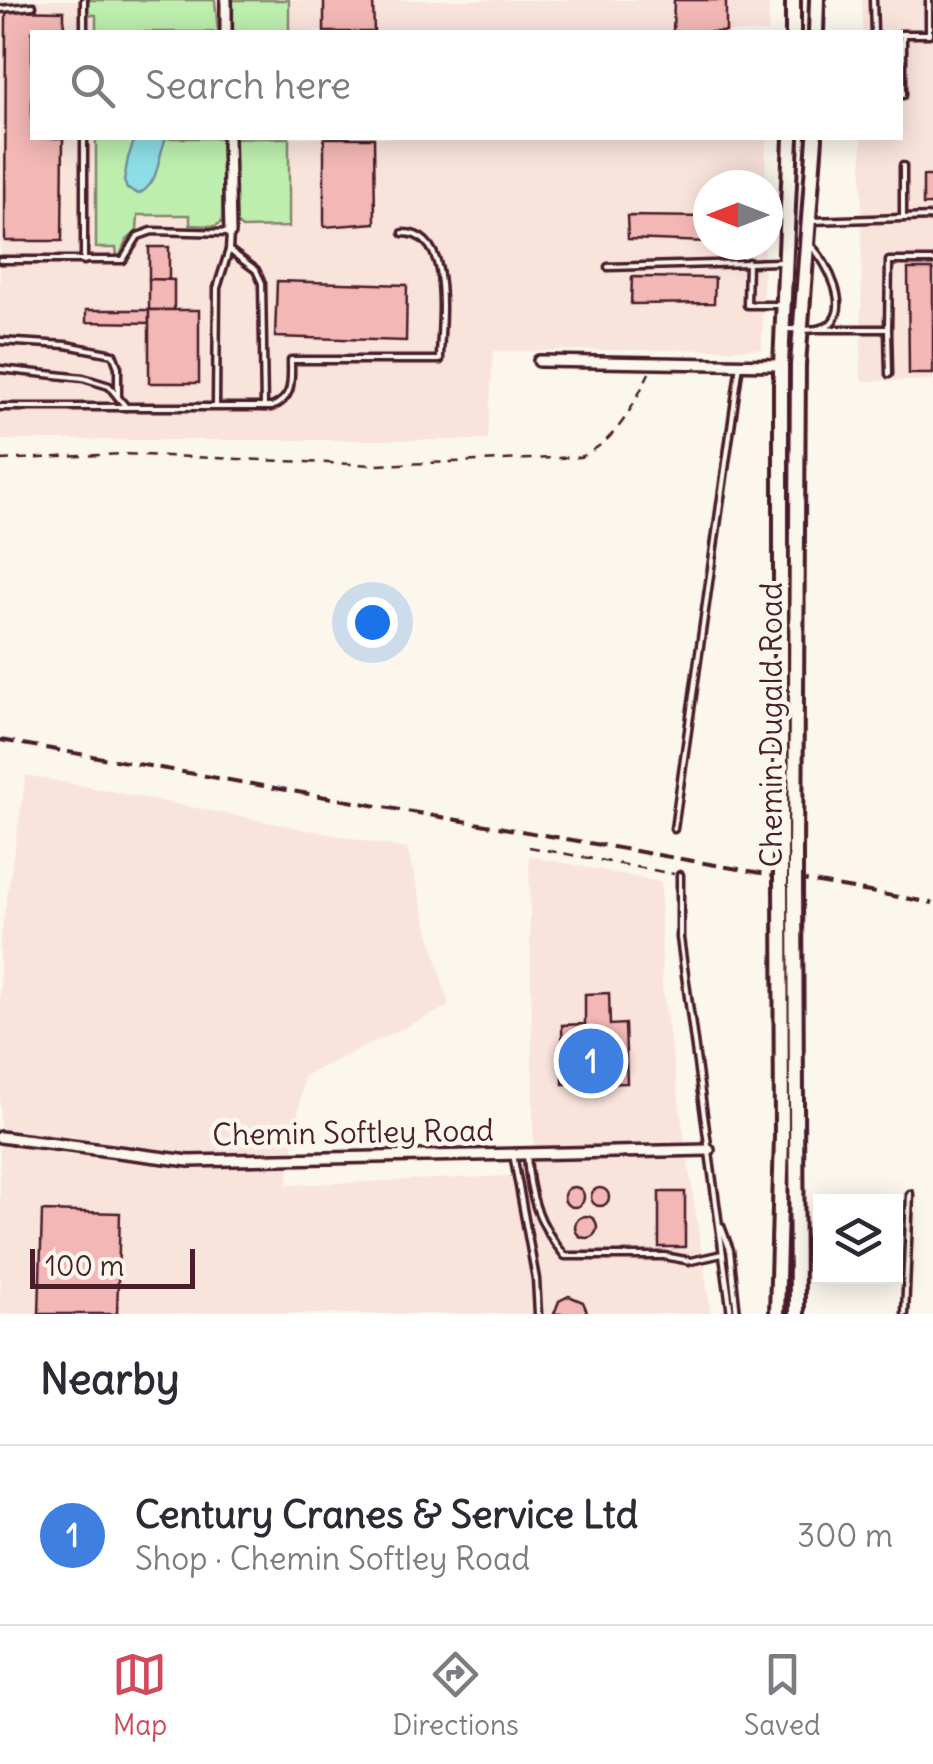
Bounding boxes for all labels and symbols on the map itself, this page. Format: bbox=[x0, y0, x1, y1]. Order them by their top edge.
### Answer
north arrow bbox=[693, 170, 783, 260]
street label: Chemin Dugald Road bbox=[752, 582, 790, 868]
your location bbox=[347, 597, 398, 648]
pin: 1 bbox=[558, 1024, 624, 1098]
street label: Chemin Softley Road bbox=[212, 1111, 494, 1153]
scale bar bbox=[30, 1244, 195, 1288]

